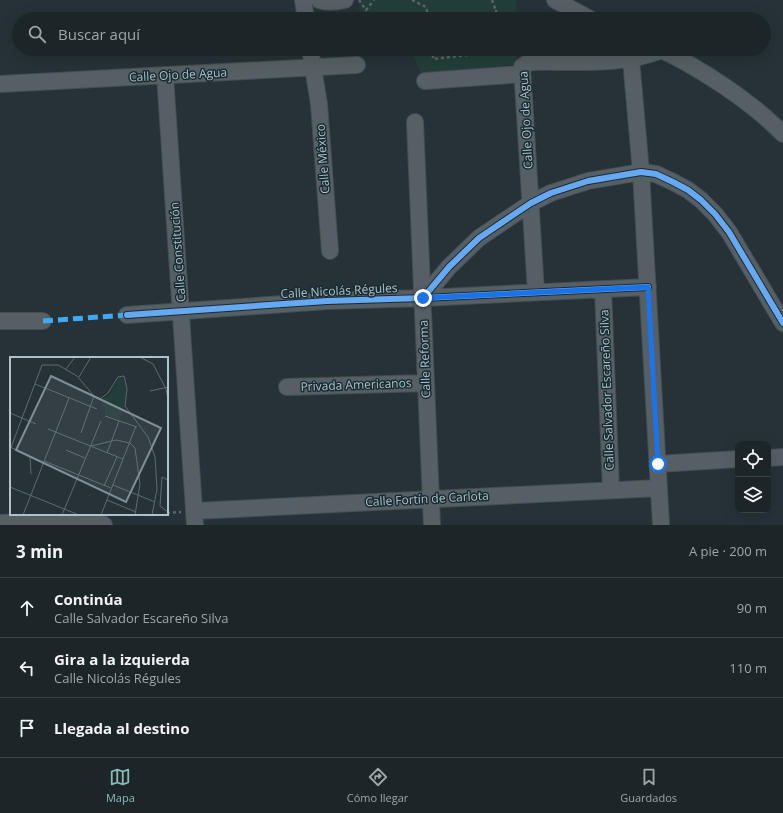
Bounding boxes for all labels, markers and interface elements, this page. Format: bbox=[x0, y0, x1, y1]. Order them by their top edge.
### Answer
search box bbox=[12, 12, 771, 56]
icon: search bbox=[26, 23, 48, 45]
text: Buscar aquí bbox=[58, 24, 140, 44]
street label: Calle Ojo de Agua bbox=[129, 63, 227, 86]
street label: Calle Ojo de Agua bbox=[514, 71, 537, 169]
street label: Calle México bbox=[312, 124, 333, 195]
street label: Calle Constitución bbox=[166, 201, 189, 303]
street label: Calle Nicolás Régules bbox=[280, 279, 398, 302]
route end bbox=[414, 289, 432, 307]
street label: Calle Salvador Escareño Silva bbox=[595, 309, 618, 471]
street label: Calle Reforma bbox=[415, 320, 434, 398]
inset map bbox=[10, 357, 168, 515]
street label: Privada Americanos bbox=[300, 374, 412, 395]
map controls bbox=[735, 441, 771, 513]
button: locate bbox=[735, 441, 771, 477]
route start bbox=[649, 455, 667, 473]
button: layers bbox=[735, 477, 771, 513]
street label: Calle Fortín de Carlota bbox=[365, 487, 489, 510]
text: 3 min bbox=[16, 540, 63, 563]
text: A pie · 200 m bbox=[689, 542, 767, 560]
text: Continúa bbox=[54, 589, 123, 609]
icon: ahead bbox=[16, 597, 38, 619]
text: 90 m bbox=[737, 599, 767, 617]
text: Calle Salvador Escareño Silva bbox=[54, 609, 229, 627]
text: Gira a la izquierda bbox=[54, 649, 190, 669]
icon: left bbox=[16, 657, 38, 679]
text: 110 m bbox=[729, 659, 767, 677]
text: Calle Nicolás Régules bbox=[54, 669, 181, 687]
icon: arrive bbox=[16, 717, 38, 739]
text: Llegada al destino bbox=[54, 718, 189, 738]
tab: Mapa bbox=[106, 766, 135, 805]
tab: Cómo llegar bbox=[347, 766, 408, 805]
tab: Guardados bbox=[620, 766, 677, 805]

